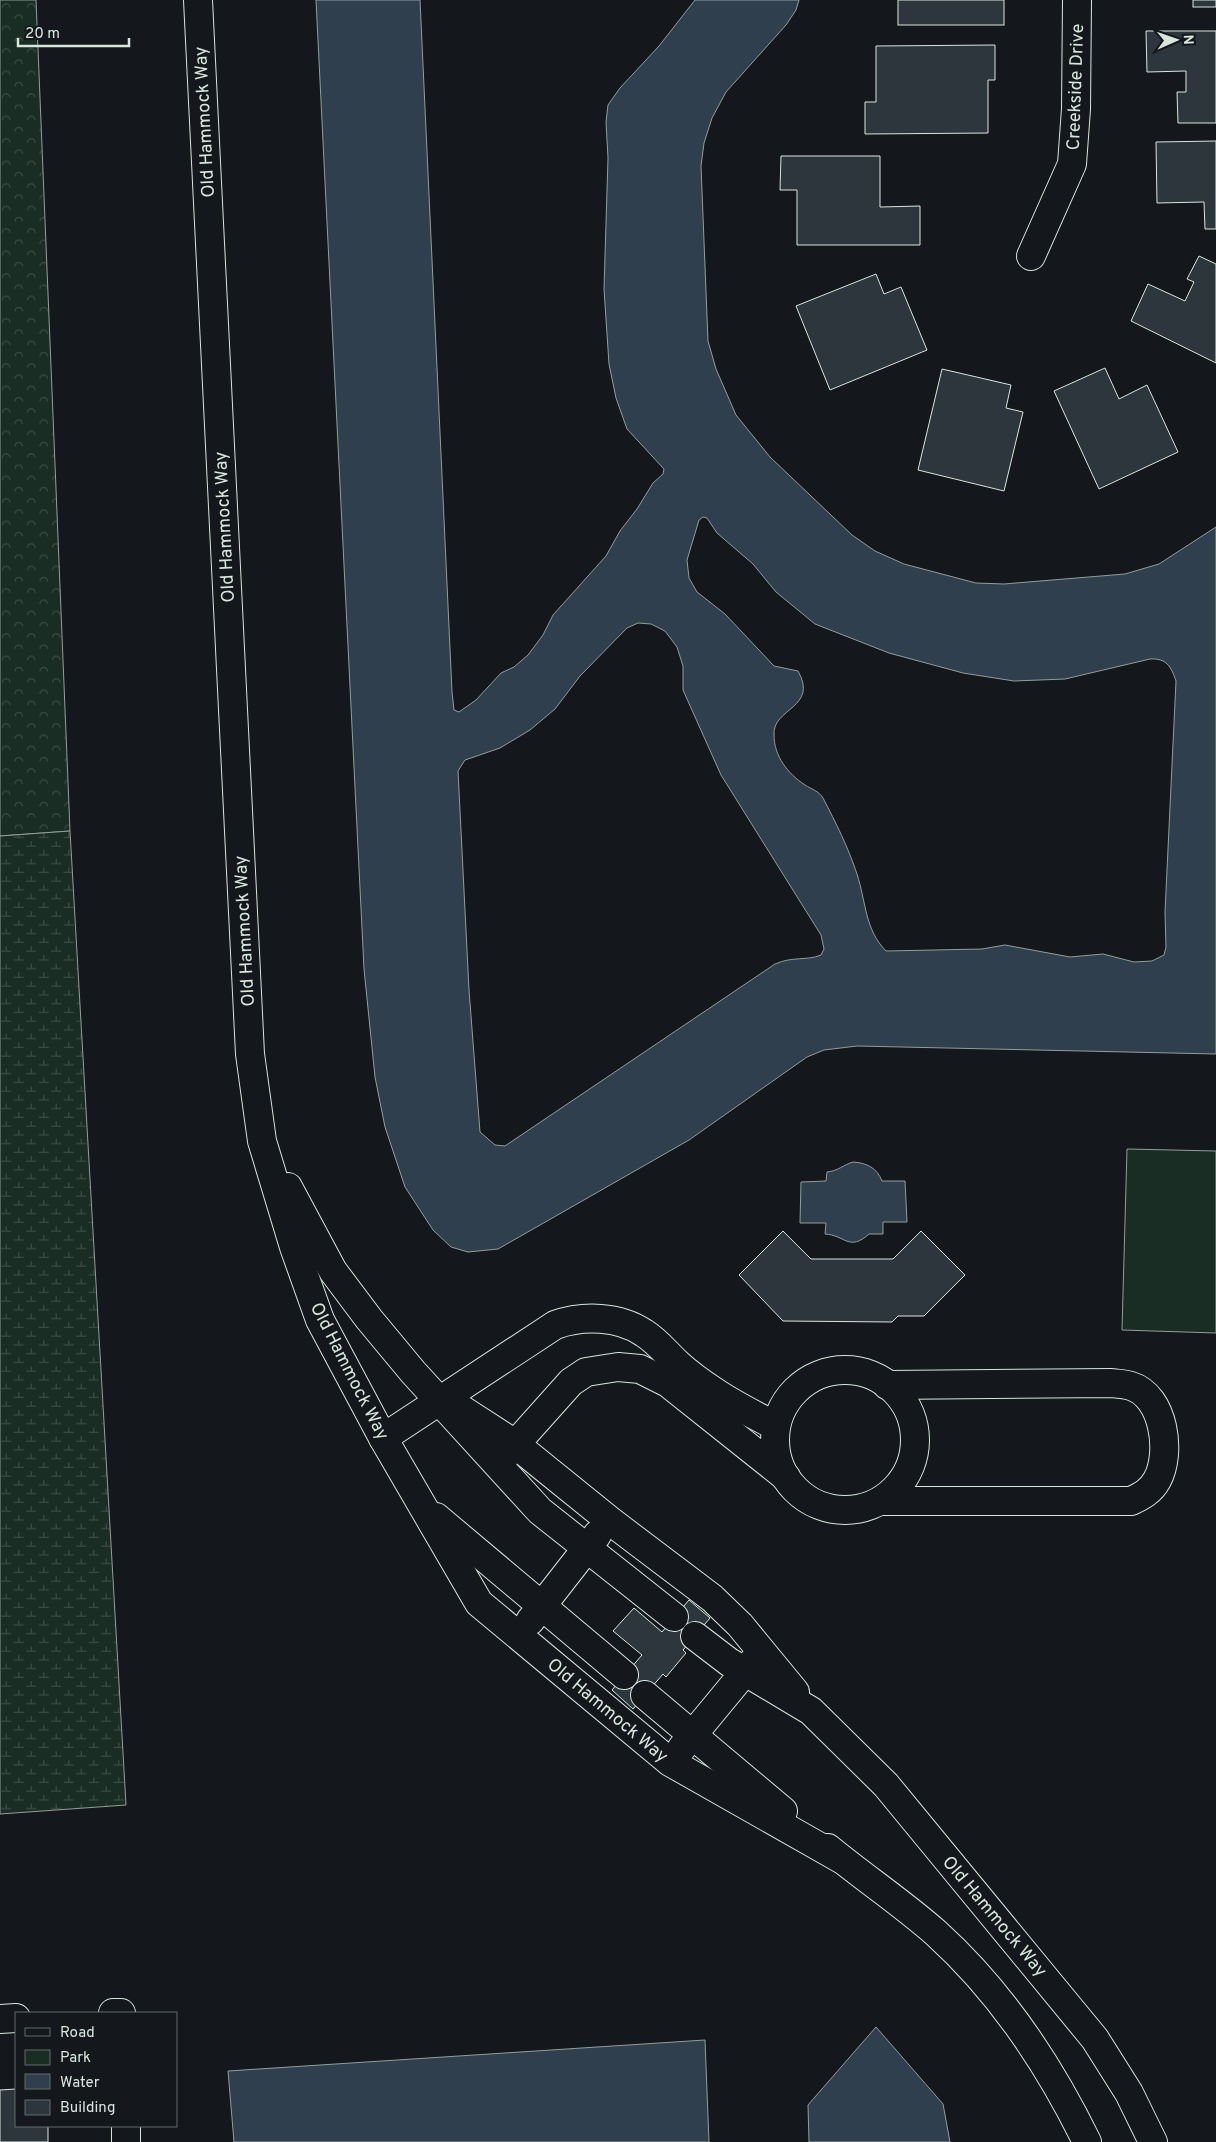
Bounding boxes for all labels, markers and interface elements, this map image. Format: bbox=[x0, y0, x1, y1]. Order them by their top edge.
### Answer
scale bar bbox=[18, 15, 129, 47]
north arrow bbox=[1151, 15, 1201, 65]
street label: Creekside Drive bbox=[1063, 23, 1090, 151]
text: 20 m bbox=[25, 25, 60, 44]
text: N bbox=[1179, 34, 1196, 45]
street label: Old Hammock Way bbox=[190, 46, 221, 198]
street label: Old Hammock Way bbox=[210, 451, 241, 603]
street label: Old Hammock Way bbox=[230, 855, 261, 1007]
street label: Old Hammock Way bbox=[304, 1299, 393, 1444]
street label: Old Hammock Way bbox=[542, 1654, 672, 1769]
street label: Old Hammock Way bbox=[936, 1852, 1051, 1982]
legend bbox=[15, 2012, 178, 2127]
text: Road bbox=[60, 2024, 95, 2043]
text: Park bbox=[60, 2049, 91, 2068]
text: Water bbox=[60, 2074, 100, 2093]
text: Building bbox=[60, 2099, 115, 2118]

